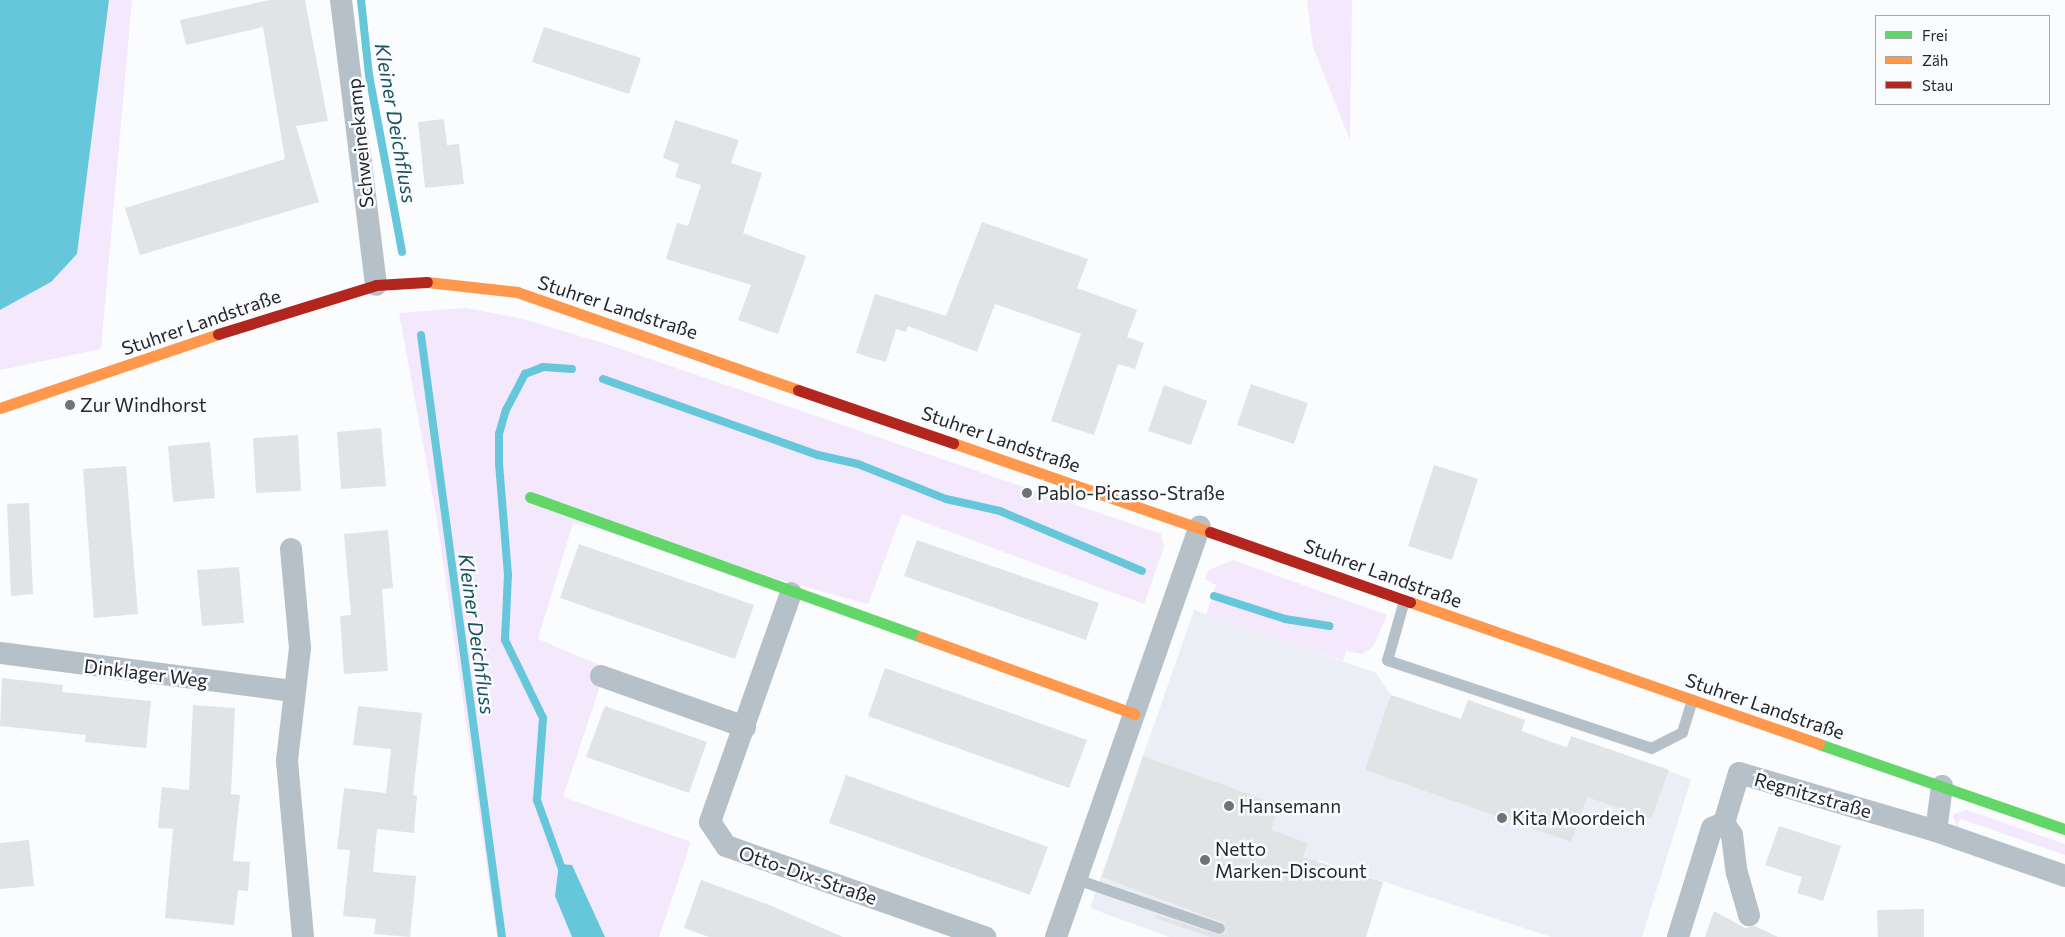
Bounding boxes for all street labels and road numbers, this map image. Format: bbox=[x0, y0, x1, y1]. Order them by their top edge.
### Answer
street label: Schweinekamp bbox=[342, 77, 378, 209]
street label: Stuhrer Landstraße bbox=[535, 270, 701, 344]
street label: Stuhrer Landstraße bbox=[118, 284, 284, 360]
street label: Stuhrer Landstraße bbox=[918, 401, 1084, 477]
street label: Stuhrer Landstraße bbox=[1301, 534, 1465, 612]
street label: Dinklager Weg bbox=[83, 654, 209, 692]
street label: Stuhrer Landstraße bbox=[1682, 668, 1848, 744]
street label: Regnitzstraße bbox=[1752, 767, 1874, 823]
street label: Otto-Dix-Straße bbox=[736, 841, 880, 909]

